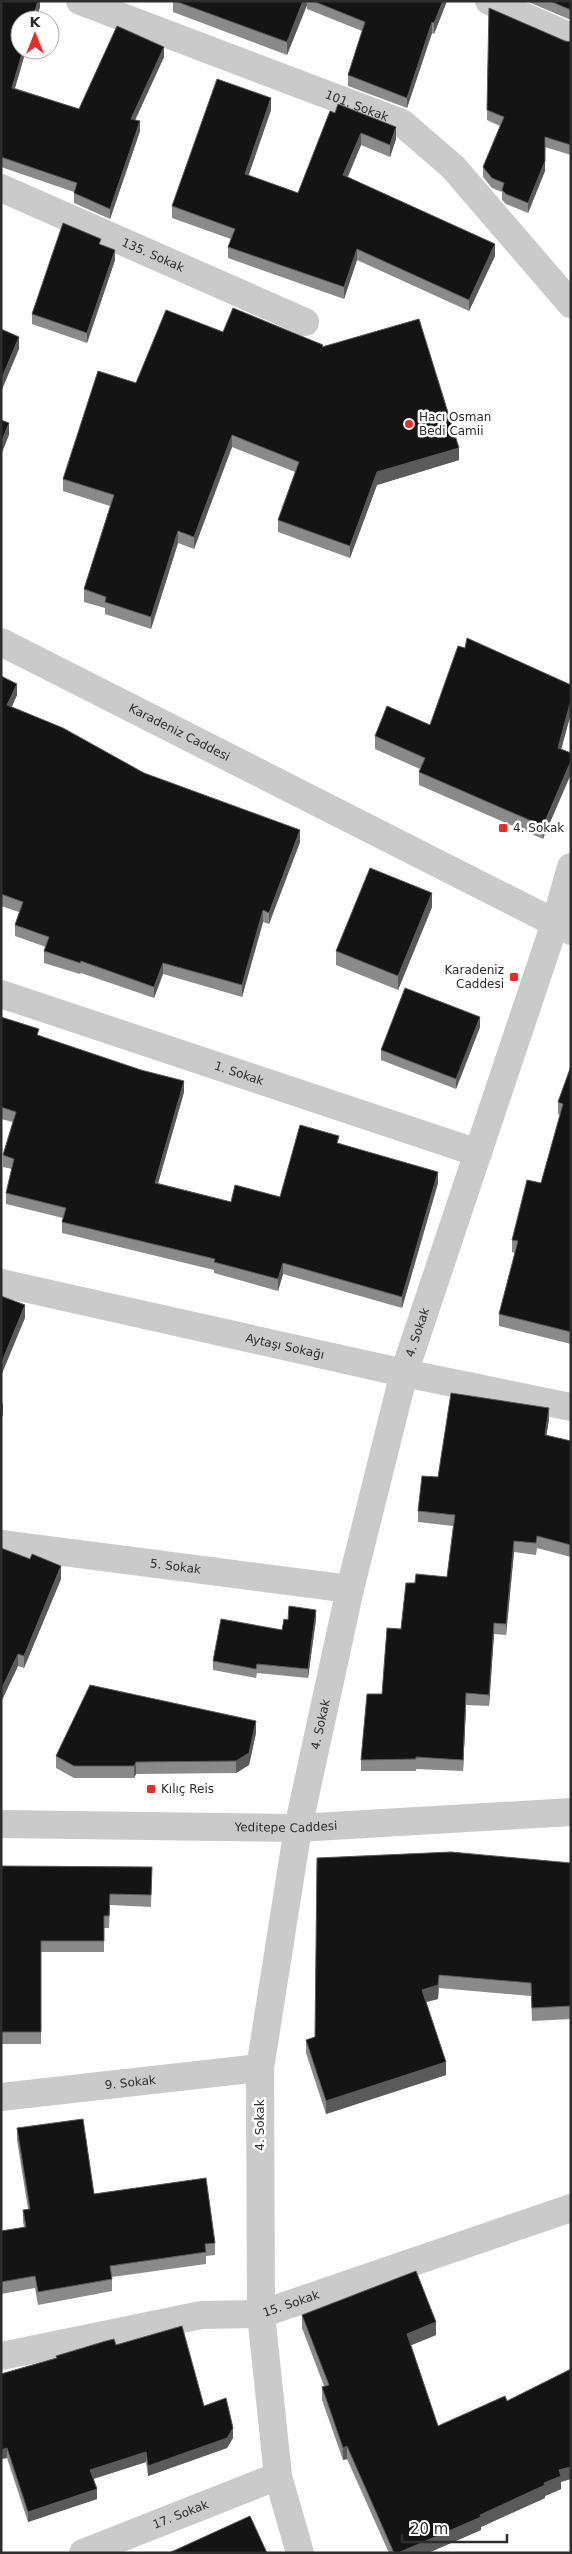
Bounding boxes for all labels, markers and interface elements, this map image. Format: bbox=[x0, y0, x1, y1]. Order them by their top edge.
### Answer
north arrow bbox=[10, 10, 60, 60]
text: K bbox=[30, 14, 42, 30]
street label: 101. Sokak bbox=[323, 88, 390, 124]
street label: 135. Sokak bbox=[120, 235, 186, 275]
place label: Hacı Osman Bedi Camii bbox=[419, 410, 491, 438]
marker: Hacı Osman Bedi Camii bbox=[403, 418, 415, 430]
street label: Karadeniz Caddesi bbox=[127, 701, 232, 764]
place label: 4. Sokak bbox=[513, 821, 564, 835]
marker: 4. Sokak bbox=[497, 822, 509, 834]
place label: Karadeniz Caddesi bbox=[444, 963, 504, 991]
marker: Karadeniz Caddesi bbox=[508, 971, 520, 983]
street label: 1. Sokak bbox=[213, 1059, 266, 1088]
street label: 4. Sokak bbox=[403, 1306, 432, 1359]
street label: Aytaşı Sokağı bbox=[244, 1331, 326, 1362]
street label: 5. Sokak bbox=[149, 1556, 202, 1577]
street label: 4. Sokak bbox=[308, 1698, 333, 1751]
place label: Kılıç Reis bbox=[161, 1782, 214, 1796]
marker: Kılıç Reis bbox=[145, 1783, 157, 1795]
street label: Yeditepe Caddesi bbox=[233, 1819, 338, 1835]
street label: 9. Sokak bbox=[104, 2073, 157, 2092]
street label: 4. Sokak bbox=[253, 2099, 267, 2151]
street label: 15. Sokak bbox=[261, 2288, 321, 2320]
street label: 17. Sokak bbox=[151, 2497, 211, 2532]
scale bar bbox=[402, 2512, 507, 2544]
text: 20 m bbox=[410, 2520, 448, 2538]

